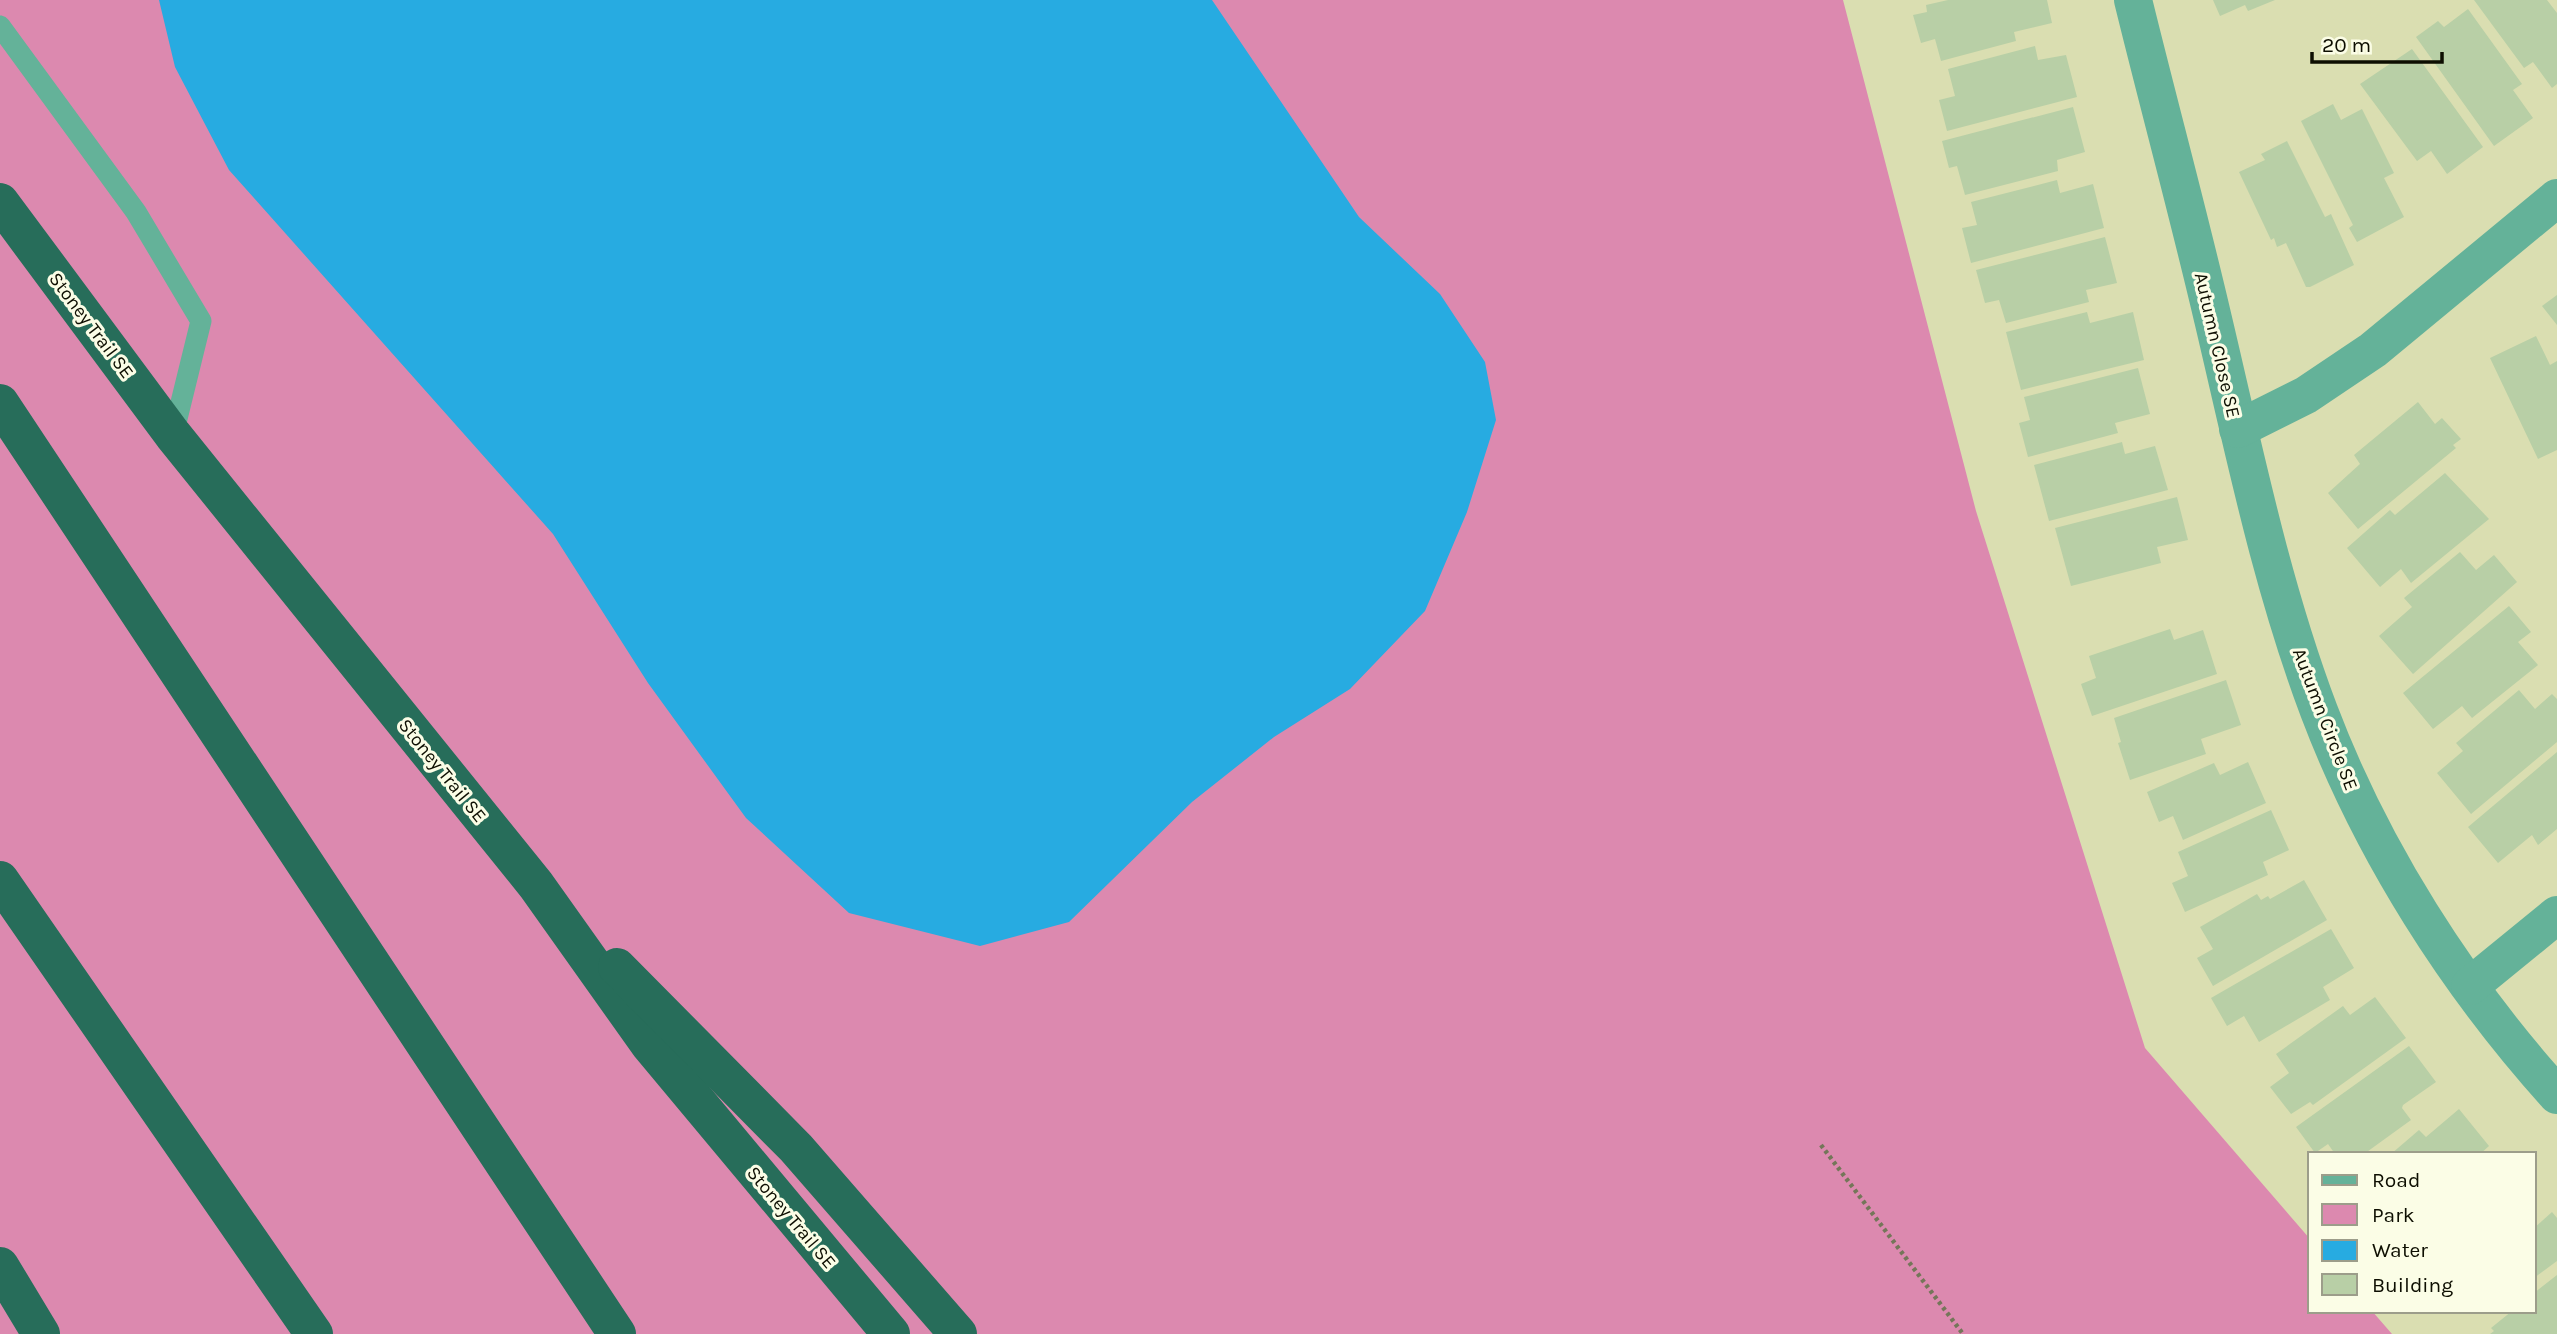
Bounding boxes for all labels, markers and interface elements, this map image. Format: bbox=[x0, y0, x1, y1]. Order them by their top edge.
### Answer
scale bar bbox=[2312, 21, 2442, 65]
text: 20 m bbox=[2322, 33, 2371, 57]
street label: Stoney Trail SE bbox=[44, 268, 138, 383]
street label: Autumn Close SE bbox=[2190, 270, 2244, 420]
street label: Autumn Circle SE bbox=[2288, 645, 2362, 794]
street label: Stoney Trail SE bbox=[394, 714, 491, 827]
legend bbox=[2308, 1152, 2536, 1313]
street label: Stoney Trail SE bbox=[742, 1162, 840, 1273]
text: Road bbox=[2372, 1168, 2420, 1192]
text: Park bbox=[2372, 1203, 2415, 1227]
text: Water bbox=[2372, 1238, 2428, 1262]
text: Building bbox=[2372, 1273, 2453, 1297]

